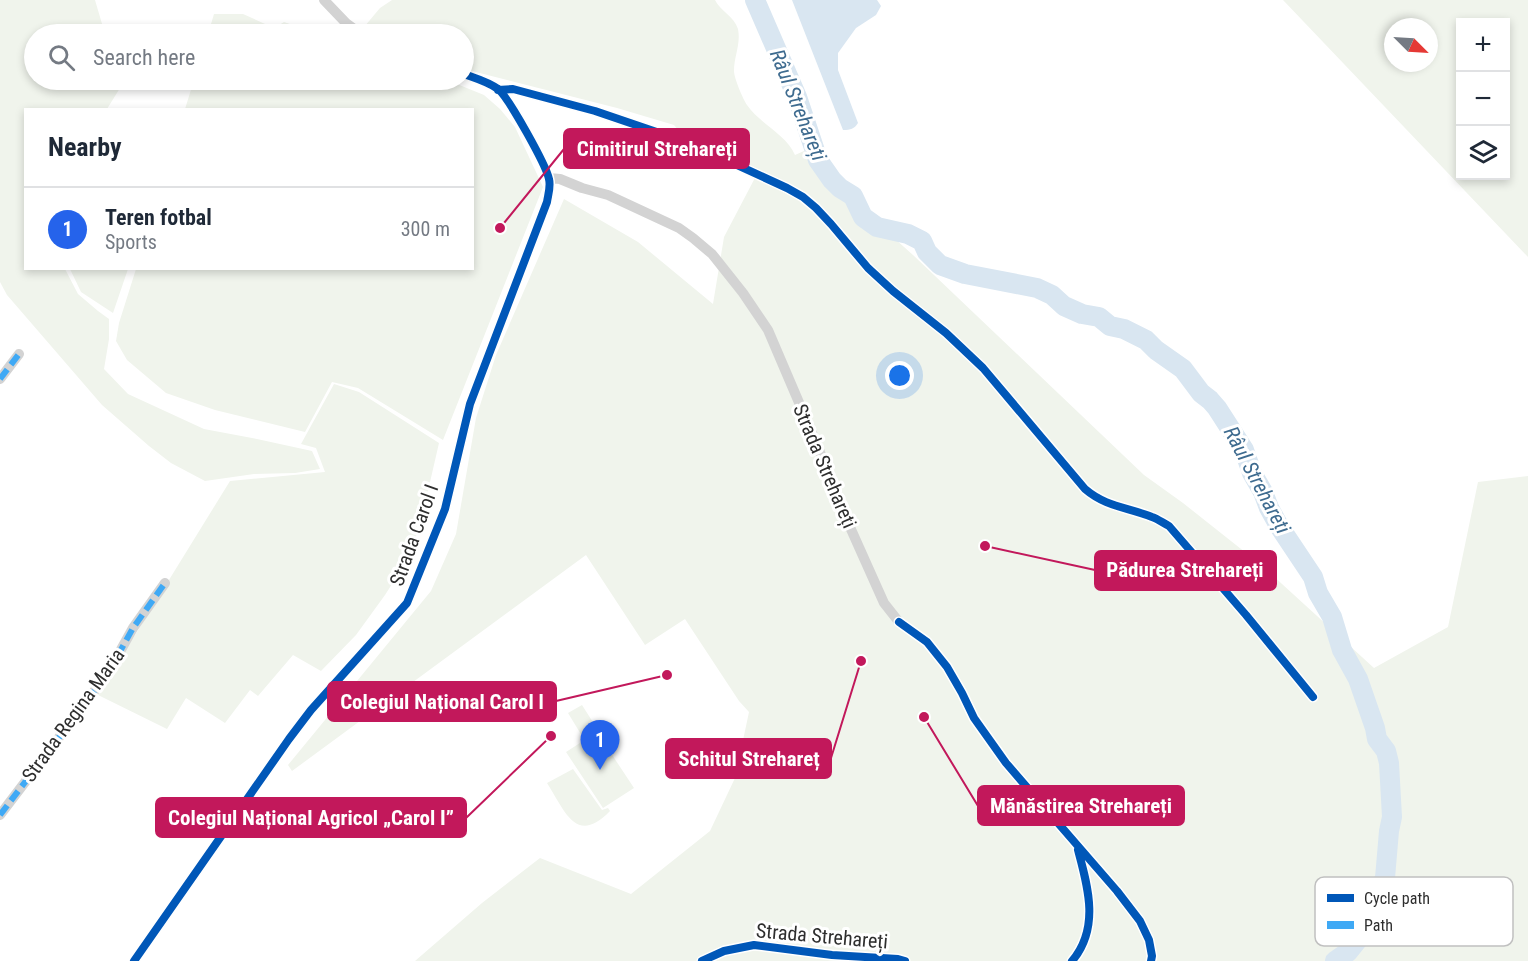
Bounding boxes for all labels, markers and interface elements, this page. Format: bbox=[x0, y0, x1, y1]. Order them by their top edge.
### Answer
north arrow bbox=[1384, 18, 1438, 72]
map controls bbox=[1456, 18, 1510, 180]
button: + bbox=[1456, 18, 1510, 72]
search box bbox=[24, 24, 474, 90]
icon: search bbox=[45, 41, 78, 74]
text: Search here bbox=[93, 45, 195, 70]
water label: Râul Strehareți bbox=[765, 46, 831, 164]
button: − bbox=[1456, 72, 1510, 126]
button: layers bbox=[1456, 126, 1510, 180]
callout: Cimitirul Strehareți bbox=[564, 129, 749, 168]
text: Nearby bbox=[48, 132, 122, 162]
text: Cimitirul Strehareți bbox=[577, 137, 737, 161]
text: Teren fotbal bbox=[105, 205, 212, 230]
text: 1 bbox=[62, 217, 73, 241]
text: 300 m bbox=[401, 217, 450, 241]
text: Sports bbox=[105, 230, 157, 254]
your location bbox=[885, 361, 914, 390]
street label: Strada Strehareți bbox=[787, 400, 862, 532]
water label: Râul Strehareți bbox=[1219, 422, 1295, 538]
street label: Strada Carol I bbox=[384, 481, 444, 589]
callout: Pădurea Strehareți bbox=[1095, 551, 1276, 590]
text: Pădurea Strehareți bbox=[1106, 558, 1264, 582]
street label: Strada Regina Maria bbox=[17, 644, 129, 786]
callout: Colegiul Național Carol l bbox=[328, 682, 556, 721]
text: Colegiul Național Carol l bbox=[340, 690, 544, 714]
pin: 1 bbox=[580, 720, 620, 770]
callout: Schitul Strehareț bbox=[666, 739, 831, 778]
text: Schitul Strehareț bbox=[678, 747, 820, 771]
callout: Mănăstirea Strehareți bbox=[978, 786, 1184, 825]
text: Mănăstirea Strehareți bbox=[990, 794, 1172, 818]
callout: Colegiul Național Agricol „Carol I” bbox=[156, 798, 466, 837]
text: Colegiul Național Agricol „Carol I” bbox=[168, 806, 454, 830]
legend bbox=[1315, 877, 1513, 946]
text: Cycle path bbox=[1364, 889, 1430, 908]
text: Path bbox=[1364, 916, 1393, 935]
street label: Strada Strehareți bbox=[755, 918, 889, 955]

